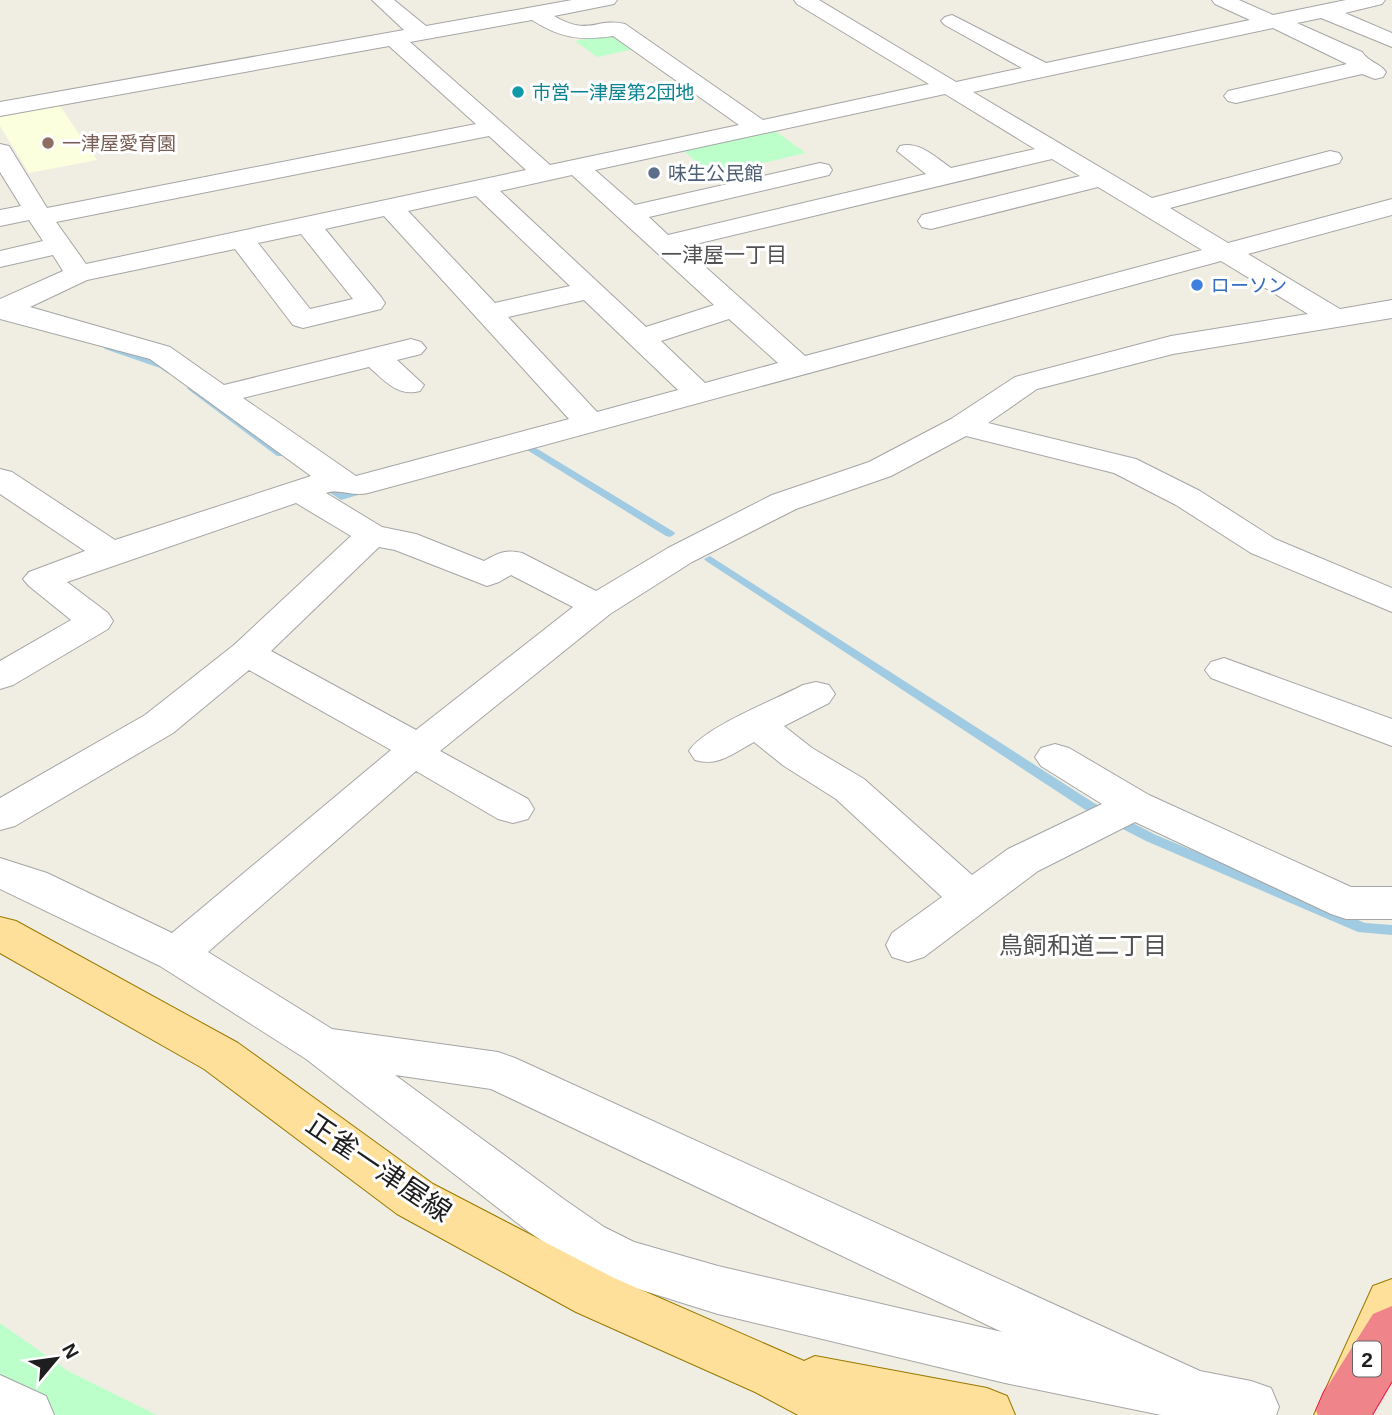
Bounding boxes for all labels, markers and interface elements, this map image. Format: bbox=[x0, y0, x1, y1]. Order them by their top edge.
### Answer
place label: 市営一津屋第2団地 bbox=[532, 82, 695, 103]
marker: 市営一津屋第2団地 bbox=[510, 84, 526, 100]
place label: 一津屋愛育園 bbox=[62, 133, 176, 154]
marker: 一津屋愛育園 bbox=[40, 135, 56, 151]
place label: 味生公民館 bbox=[668, 163, 763, 184]
marker: 味生公民館 bbox=[646, 165, 662, 181]
district label: 一津屋一丁目 bbox=[661, 243, 787, 266]
place label: ローソン bbox=[1211, 275, 1287, 296]
marker: ローソン bbox=[1189, 277, 1205, 293]
district label: 鳥飼和道二丁目 bbox=[999, 932, 1167, 959]
street label: 正雀一津屋線 bbox=[301, 1108, 457, 1228]
north arrow bbox=[21, 1324, 91, 1394]
text: N bbox=[58, 1340, 83, 1362]
road number: 2 bbox=[1353, 1342, 1381, 1376]

